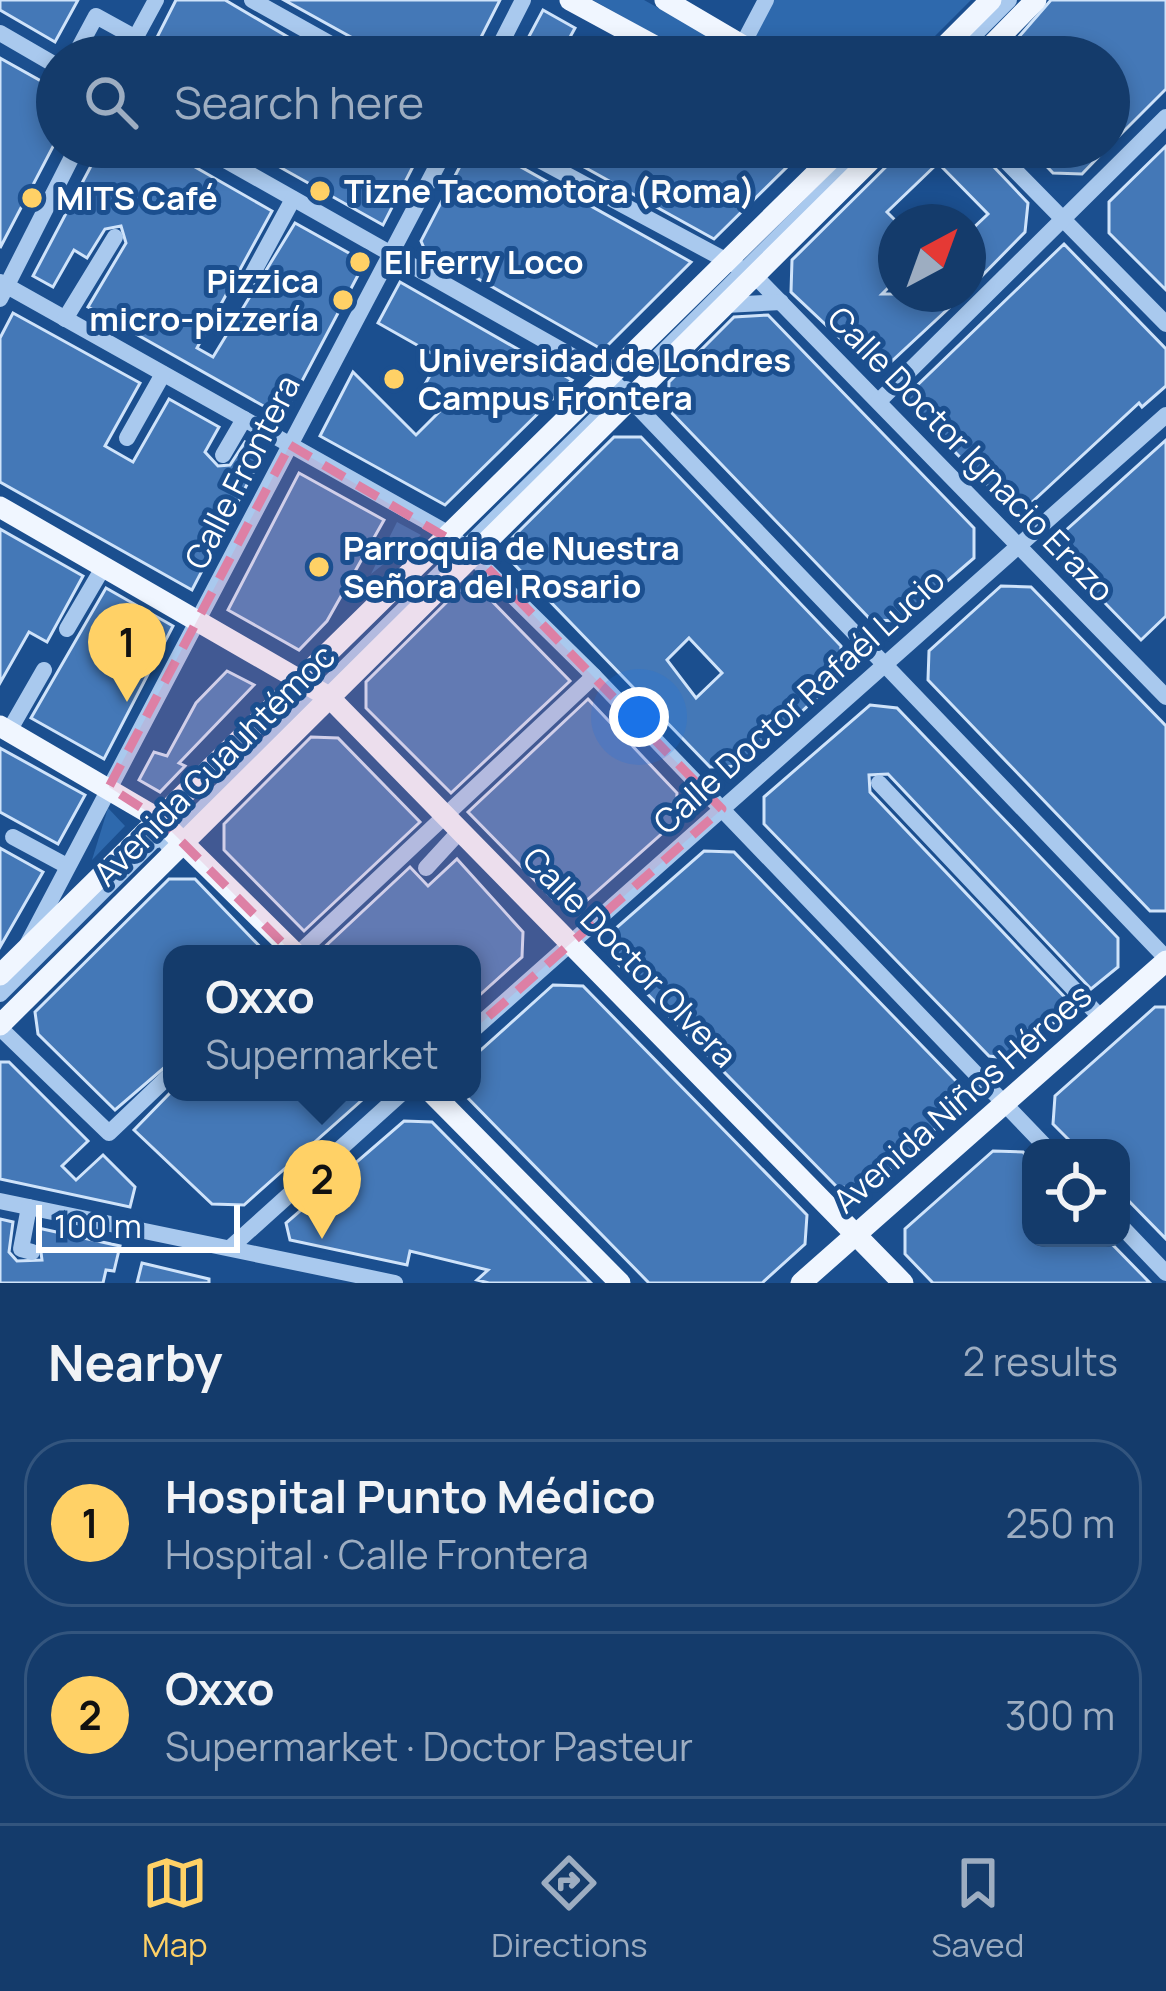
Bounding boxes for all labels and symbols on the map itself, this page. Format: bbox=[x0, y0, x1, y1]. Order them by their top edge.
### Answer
place label: Tizne Tacomotora (Roma) bbox=[344, 168, 755, 213]
place label: MITS Café bbox=[56, 175, 218, 220]
marker: Tizne Tacomotora (Roma) bbox=[307, 178, 333, 204]
marker: MITS Café bbox=[19, 185, 45, 211]
north arrow bbox=[878, 204, 986, 312]
place label: El Ferry Loco bbox=[384, 239, 584, 284]
marker: El Ferry Loco bbox=[347, 249, 373, 275]
place label: Pizzica micro-pizzería bbox=[89, 258, 319, 341]
marker: Pizzica micro-pizzería bbox=[330, 287, 356, 313]
street label: Calle Doctor Ignacio Erazo bbox=[818, 296, 1125, 611]
place label: Universidad de Londres Campus Frontera bbox=[418, 337, 791, 420]
marker: Universidad de Londres Campus Frontera bbox=[381, 366, 407, 392]
street label: Calle Frontera bbox=[173, 367, 310, 576]
place label: Parroquia de Nuestra Señora del Rosario bbox=[343, 525, 680, 608]
marker: Parroquia de Nuestra Señora del Rosario bbox=[306, 554, 332, 580]
street label: Calle Doctor Rafaél Lucio bbox=[643, 558, 954, 844]
pin: 1 bbox=[88, 603, 166, 702]
street label: Avenida Cuauhtémoc bbox=[83, 634, 344, 895]
your location bbox=[609, 687, 669, 747]
street label: Calle Doctor Olvera bbox=[513, 837, 747, 1077]
street label: Avenida Niños Héroes bbox=[823, 973, 1101, 1223]
pin: 2 bbox=[283, 1140, 361, 1239]
scale bar bbox=[36, 1199, 240, 1252]

